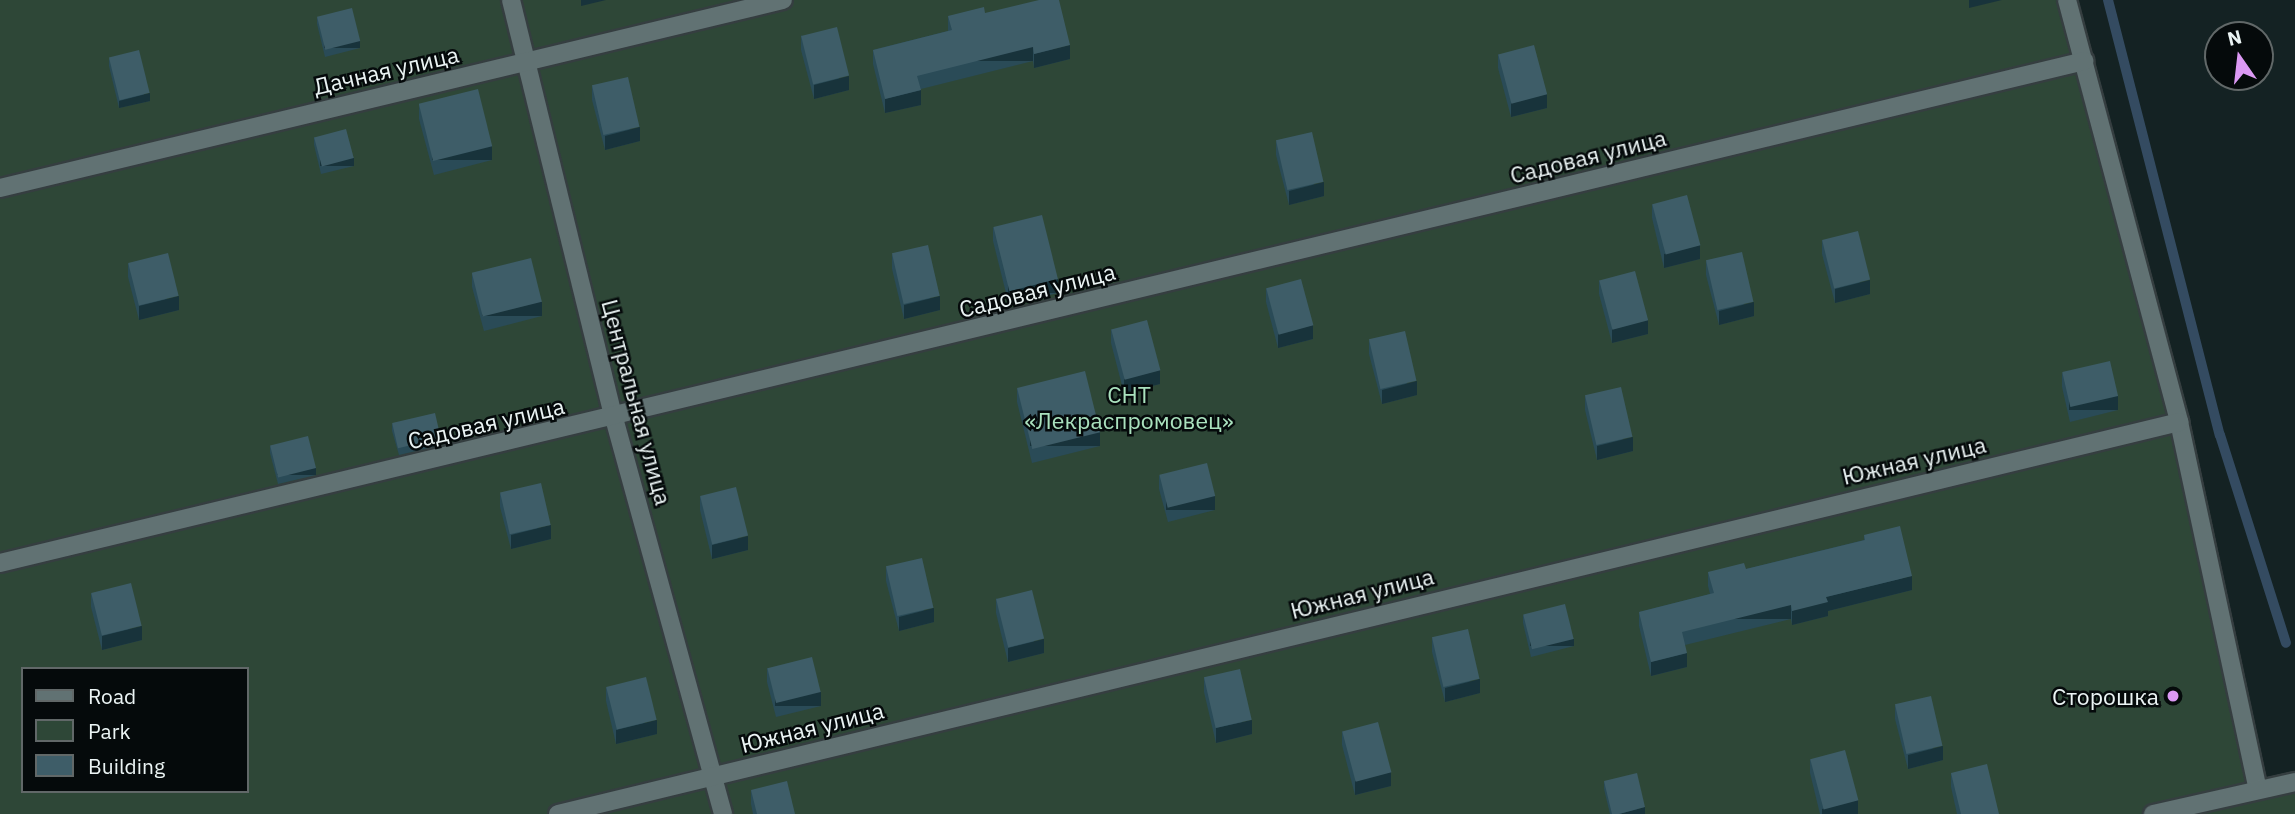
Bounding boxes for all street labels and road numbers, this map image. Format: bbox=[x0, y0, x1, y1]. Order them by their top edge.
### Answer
street label: Дачная улица bbox=[311, 40, 461, 100]
street label: Садовая улица bbox=[1507, 123, 1669, 189]
street label: Садовая улица bbox=[956, 257, 1118, 323]
street label: Центральная улица bbox=[596, 296, 678, 508]
street label: Садовая улица bbox=[405, 392, 567, 454]
street label: Южная улица bbox=[1839, 430, 1989, 490]
street label: Южная улица bbox=[1287, 562, 1437, 624]
street label: Южная улица bbox=[737, 696, 887, 758]

